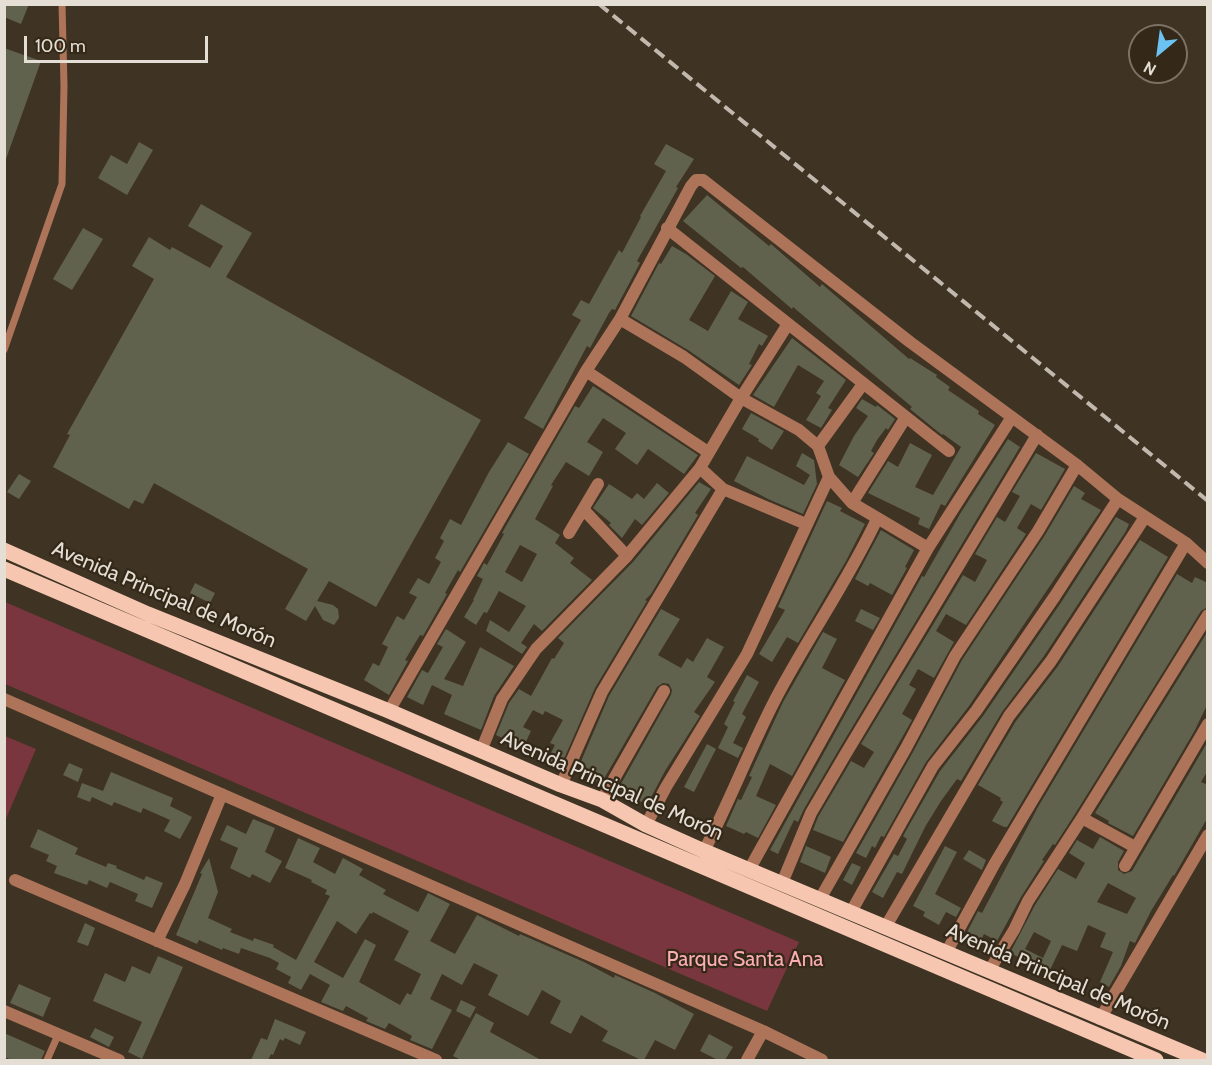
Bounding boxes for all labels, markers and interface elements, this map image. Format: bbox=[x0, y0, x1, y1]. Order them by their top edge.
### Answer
scale bar bbox=[27, 24, 212, 62]
north arrow bbox=[1128, 24, 1188, 84]
text: 100 m bbox=[35, 35, 86, 57]
text: N bbox=[1140, 57, 1160, 79]
street label: Avenida Principal de Morón bbox=[48, 536, 280, 654]
street label: Avenida Principal de Morón bbox=[497, 725, 727, 847]
street label: Avenida Principal de Morón bbox=[942, 918, 1174, 1036]
park label: Parque Santa Ana bbox=[667, 947, 823, 973]

